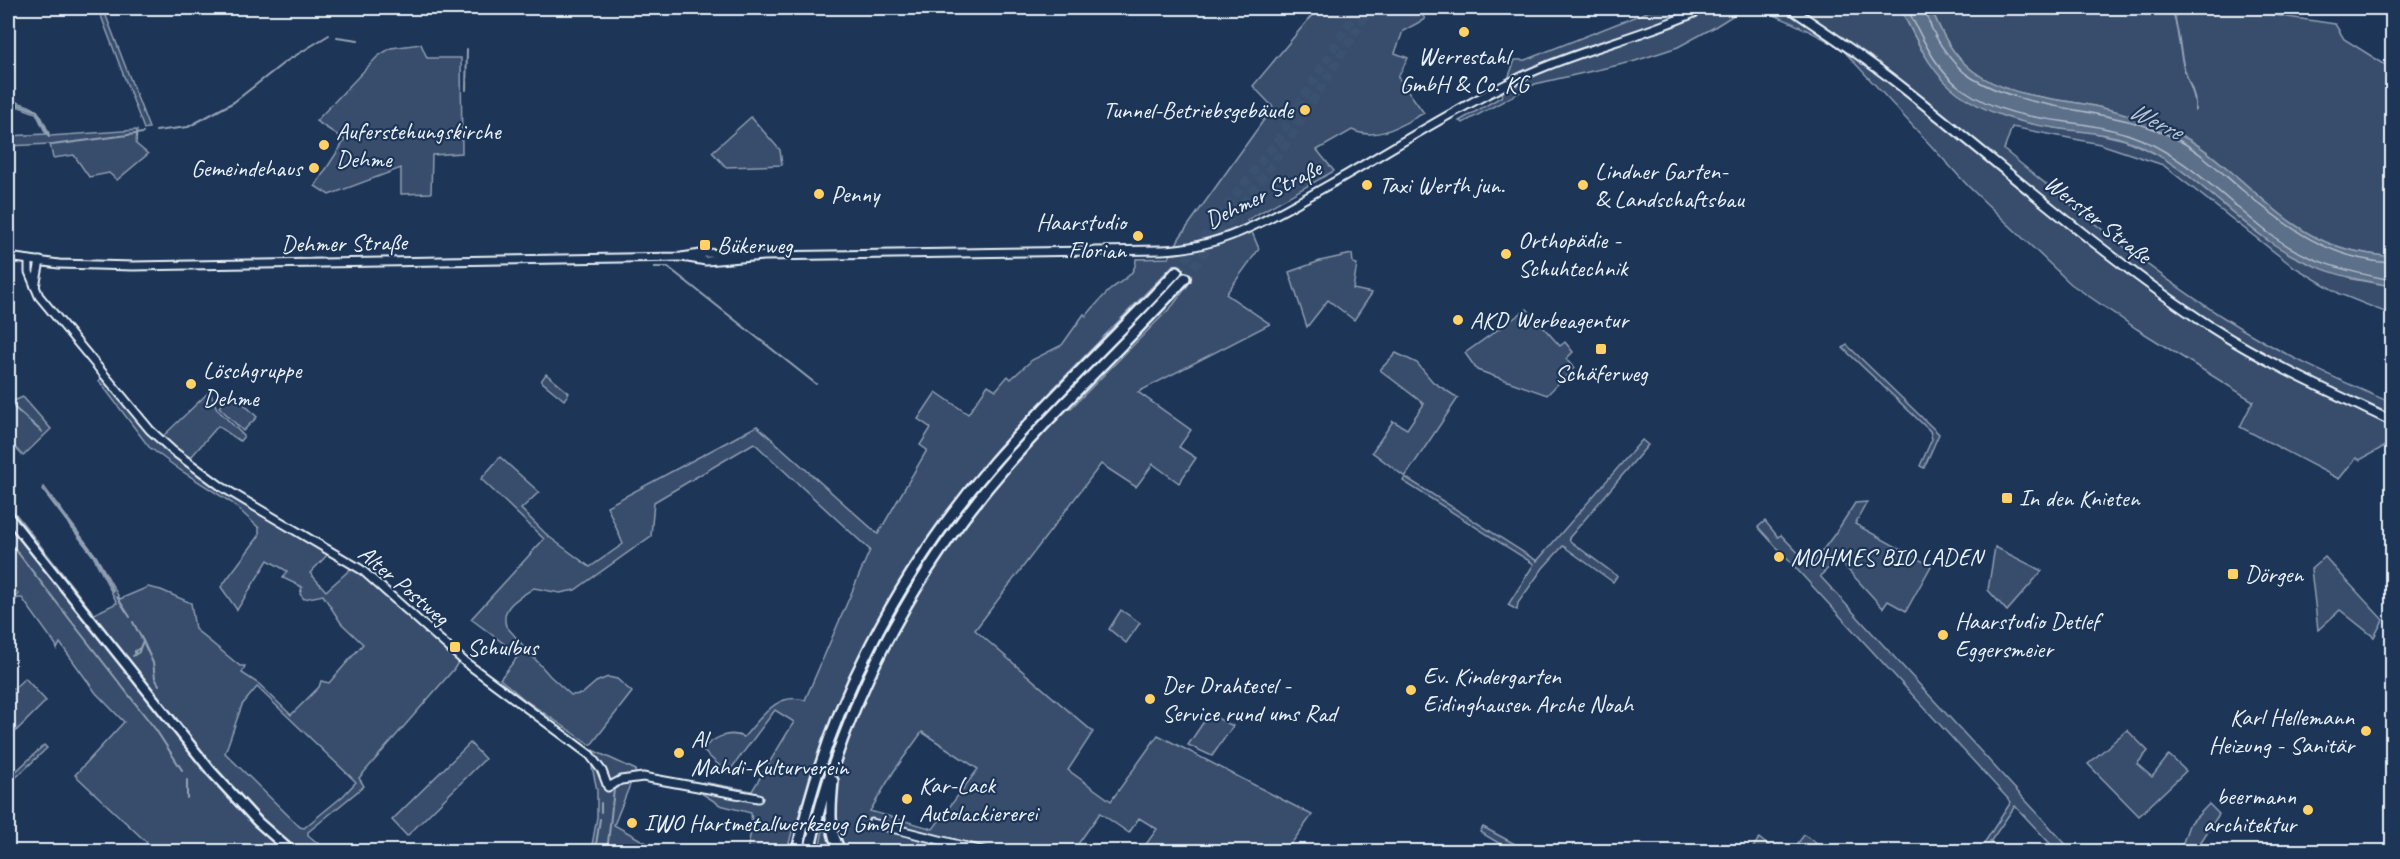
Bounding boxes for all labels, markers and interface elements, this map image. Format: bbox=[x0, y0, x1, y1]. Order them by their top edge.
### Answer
marker: Werrestahl GmbH & Co. KG bbox=[1457, 25, 1471, 39]
place label: Werrestahl GmbH & Co. KG bbox=[1400, 41, 1530, 99]
water label: Werre bbox=[2124, 94, 2191, 149]
place label: Tunnel-Betriebsgebäude bbox=[1103, 95, 1295, 125]
marker: Tunnel-Betriebsgebäude bbox=[1298, 103, 1312, 117]
place label: Auferstehungskirche Dehme bbox=[336, 116, 503, 174]
marker: Auferstehungskirche Dehme bbox=[317, 138, 331, 152]
street label: Dehmer Straße bbox=[1200, 152, 1328, 235]
place label: Gemeindehaus bbox=[191, 153, 304, 183]
place label: Lindner Garten- & Landschaftsbau bbox=[1595, 156, 1746, 214]
marker: Gemeindehaus bbox=[307, 161, 321, 175]
street label: Werster Straße bbox=[2038, 168, 2159, 272]
place label: Taxi Werth jun. bbox=[1379, 170, 1505, 200]
marker: Taxi Werth jun. bbox=[1360, 178, 1374, 192]
marker: Lindner Garten- & Landschaftsbau bbox=[1576, 178, 1590, 192]
place label: Penny bbox=[831, 179, 881, 209]
marker: Penny bbox=[812, 187, 826, 201]
place label: Haarstudio Florian bbox=[1036, 207, 1129, 265]
place label: Orthopädie - Schuhtechnik bbox=[1518, 225, 1630, 283]
street label: Dehmer Straße bbox=[281, 227, 409, 259]
marker: Haarstudio Florian bbox=[1131, 229, 1145, 243]
place label: Bükerweg bbox=[717, 230, 794, 260]
marker: Bükerweg bbox=[698, 238, 712, 252]
marker: Orthopädie - Schuhtechnik bbox=[1499, 247, 1513, 261]
place label: AKD Werbeagentur bbox=[1470, 305, 1630, 335]
marker: AKD Werbeagentur bbox=[1451, 313, 1465, 327]
marker: Schäferweg bbox=[1594, 342, 1608, 356]
place label: Löschgruppe Dehme bbox=[203, 355, 303, 413]
place label: Schäferweg bbox=[1554, 358, 1649, 388]
marker: Löschgruppe Dehme bbox=[184, 377, 198, 391]
place label: In den Knieten bbox=[2019, 483, 2141, 513]
marker: In den Knieten bbox=[2000, 491, 2014, 505]
street label: Alter Postweg bbox=[352, 538, 457, 633]
place label: MOHMES BIO LADEN bbox=[1791, 542, 1986, 572]
marker: MOHMES BIO LADEN bbox=[1772, 550, 1786, 564]
place label: Dörgen bbox=[2245, 559, 2304, 589]
marker: Dörgen bbox=[2226, 567, 2240, 581]
place label: Haarstudio Detlef Eggersmeier bbox=[1955, 606, 2104, 664]
marker: Haarstudio Detlef Eggersmeier bbox=[1936, 628, 1950, 642]
place label: Schulbus bbox=[467, 632, 540, 662]
marker: Schulbus bbox=[448, 640, 462, 654]
place label: Ev. Kindergarten Eidinghausen Arche Noah bbox=[1423, 661, 1635, 719]
place label: Der Drahtesel - Service rund ums Rad bbox=[1162, 670, 1340, 728]
marker: Ev. Kindergarten Eidinghausen Arche Noah bbox=[1404, 683, 1418, 697]
marker: Der Drahtesel - Service rund ums Rad bbox=[1143, 692, 1157, 706]
place label: Karl Hellemann Heizung - Sanitär bbox=[2209, 702, 2356, 760]
place label: Al Mahdi-Kulturverein bbox=[691, 724, 849, 782]
marker: Karl Hellemann Heizung - Sanitär bbox=[2359, 724, 2373, 738]
marker: Al Mahdi-Kulturverein bbox=[672, 746, 686, 760]
place label: Kar-Lack Autolackiererei bbox=[919, 770, 1040, 828]
place label: beermann architektur bbox=[2203, 781, 2298, 839]
marker: Kar-Lack Autolackiererei bbox=[900, 792, 914, 806]
marker: beermann architektur bbox=[2301, 803, 2315, 817]
place label: IWO Hartmetallwerkzeug GmbH bbox=[644, 808, 906, 838]
marker: IWO Hartmetallwerkzeug GmbH bbox=[625, 816, 639, 830]

